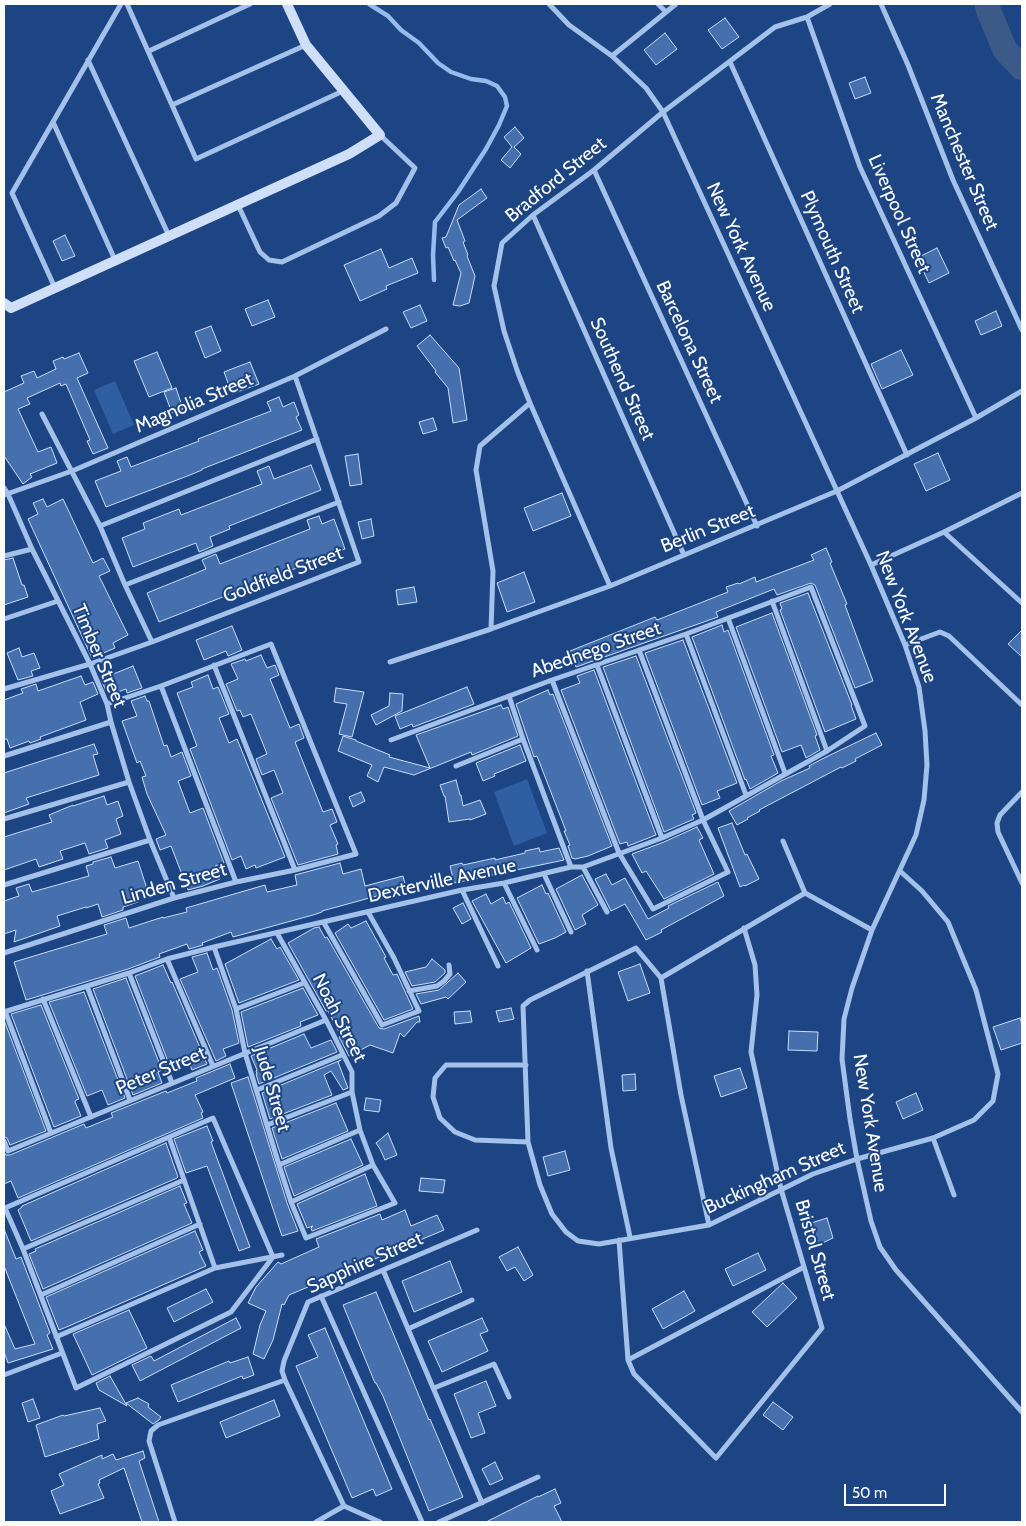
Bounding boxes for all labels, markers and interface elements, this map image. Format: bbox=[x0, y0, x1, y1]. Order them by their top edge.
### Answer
street label: Manchester Street bbox=[925, 90, 1003, 234]
street label: Bradford Street bbox=[501, 133, 611, 227]
street label: Liverpool Street bbox=[863, 151, 935, 277]
street label: New York Avenue bbox=[701, 179, 781, 315]
street label: Plymouth Street bbox=[795, 187, 869, 317]
street label: Barcelona Street bbox=[651, 277, 727, 407]
street label: Southend Street bbox=[585, 314, 659, 444]
street label: Magnolia Street bbox=[132, 368, 256, 438]
street label: Berlin Street bbox=[658, 500, 758, 558]
street label: Goldfield Street bbox=[220, 542, 346, 608]
street label: New York Avenue bbox=[870, 548, 942, 686]
street label: Timber Street bbox=[67, 601, 131, 711]
street label: Abednego Street bbox=[528, 617, 664, 683]
street label: Dexterville Avenue bbox=[366, 854, 518, 908]
street label: Linden Street bbox=[119, 858, 229, 910]
street label: Noah Street bbox=[307, 970, 371, 1066]
street label: Peter Street bbox=[113, 1042, 209, 1100]
street label: Jude Street bbox=[249, 1044, 295, 1134]
street label: New York Avenue bbox=[848, 1052, 892, 1194]
street label: Buckingham Street bbox=[701, 1137, 849, 1219]
street label: Bristol Street bbox=[790, 1197, 840, 1303]
street label: Sapphire Street bbox=[304, 1227, 426, 1299]
scale bar bbox=[846, 1474, 948, 1506]
text: 50 m bbox=[852, 1484, 887, 1502]

